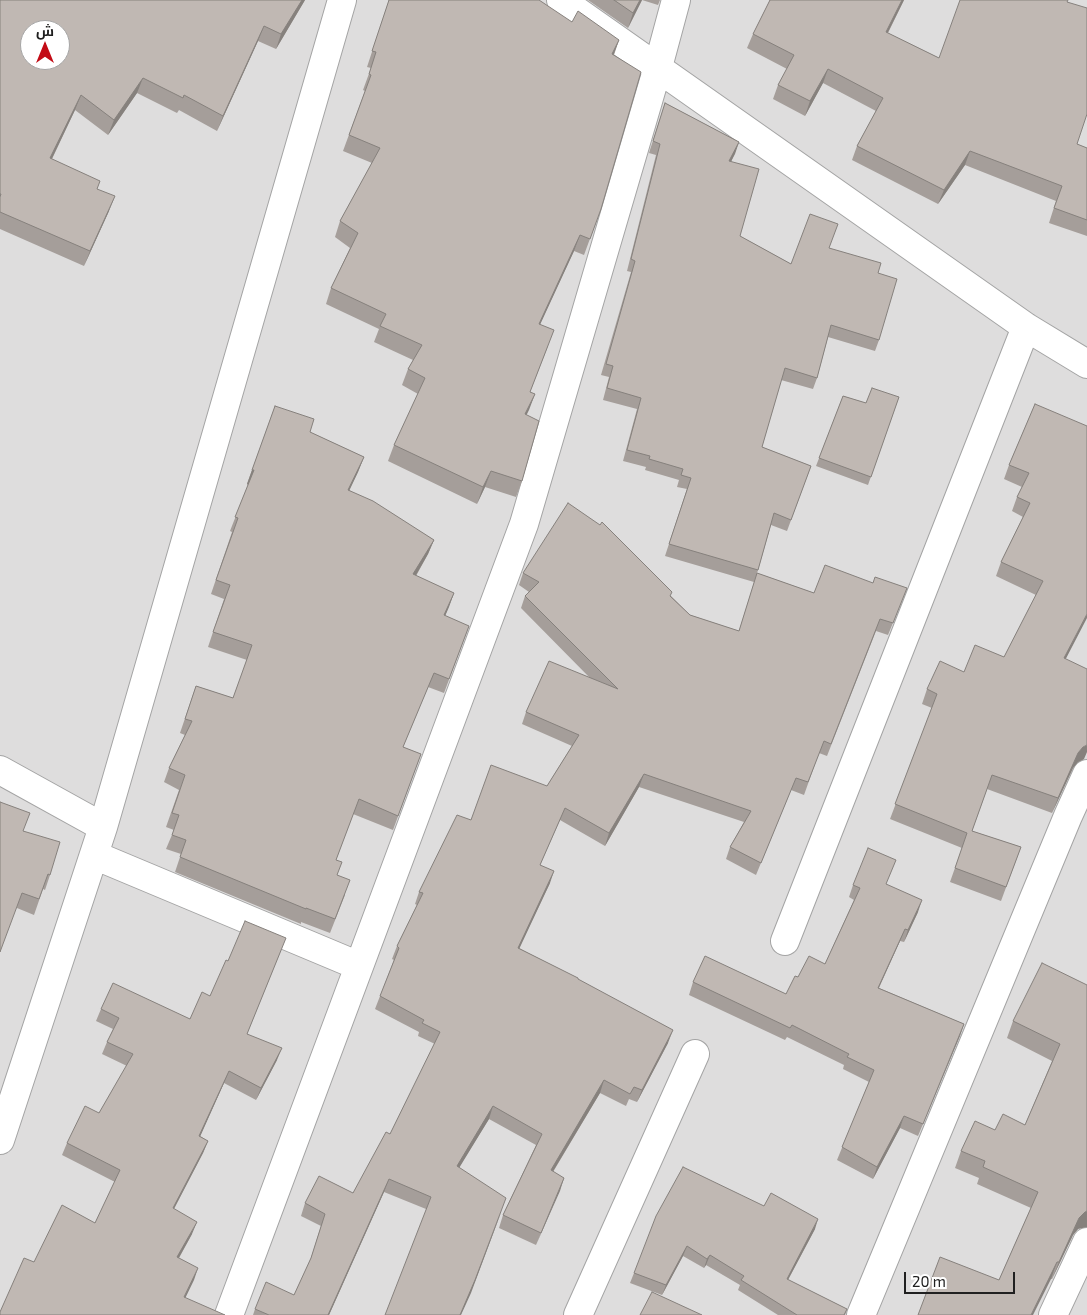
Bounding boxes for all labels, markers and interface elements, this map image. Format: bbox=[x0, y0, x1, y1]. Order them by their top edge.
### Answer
north arrow bbox=[20, 20, 70, 70]
text: ش bbox=[36, 22, 54, 39]
scale bar bbox=[907, 1262, 1018, 1294]
text: 20 m bbox=[912, 1272, 946, 1290]

